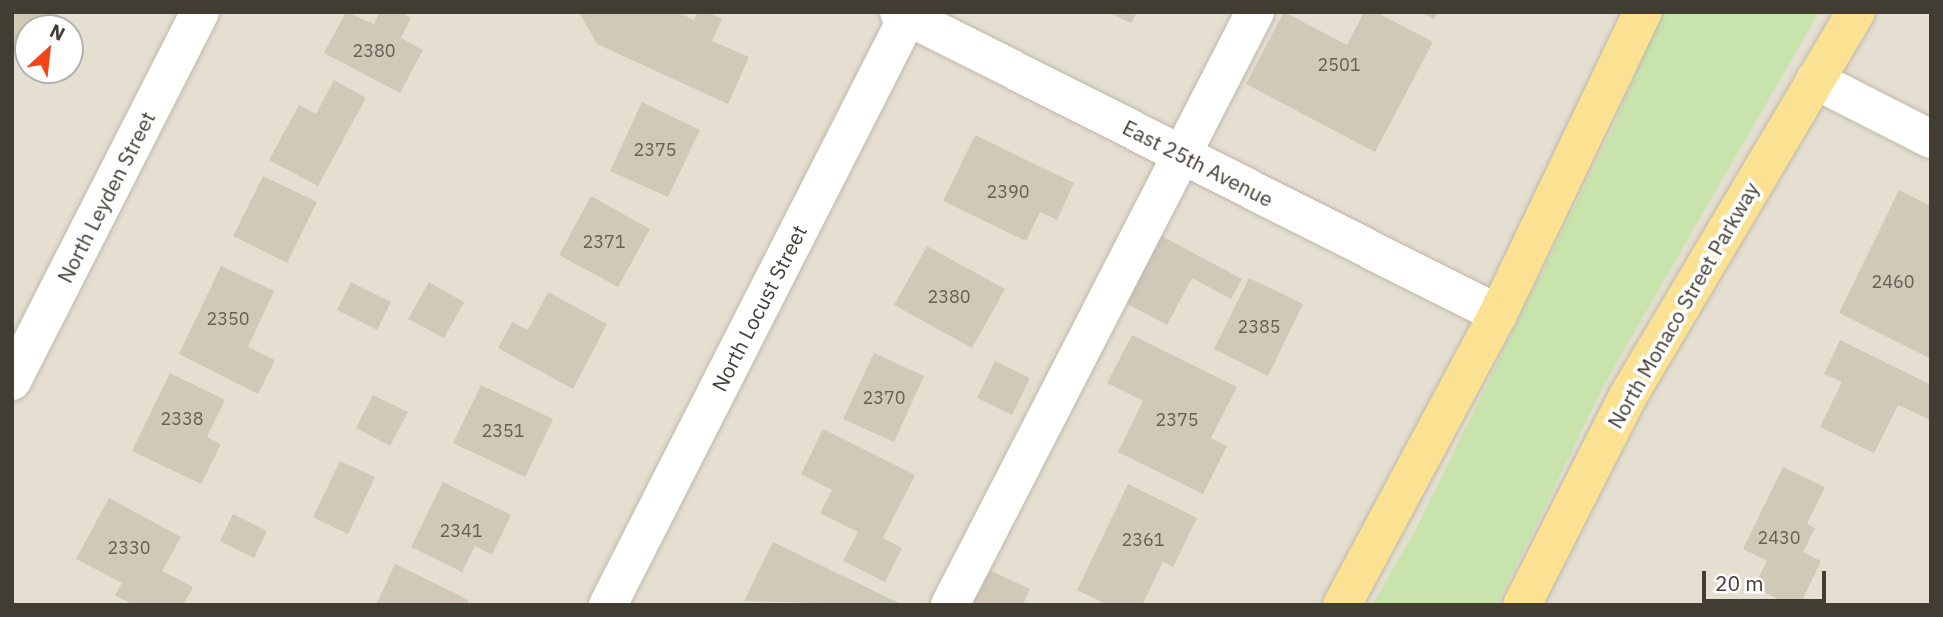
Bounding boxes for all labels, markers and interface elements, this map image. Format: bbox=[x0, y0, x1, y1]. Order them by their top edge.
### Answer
north arrow bbox=[14, 14, 84, 84]
text: N bbox=[46, 18, 69, 46]
house number: 2380 bbox=[352, 40, 396, 62]
house number: 2501 bbox=[1317, 54, 1361, 76]
street label: North Leyden Street bbox=[52, 107, 160, 287]
street label: East 25th Avenue bbox=[1119, 114, 1277, 212]
house number: 2375 bbox=[633, 139, 677, 161]
street label: North Monaco Street Parkway bbox=[1602, 177, 1764, 433]
house number: 2390 bbox=[986, 181, 1030, 203]
street label: North Locust Street bbox=[706, 221, 812, 395]
house number: 2371 bbox=[582, 231, 626, 253]
house number: 2460 bbox=[1871, 271, 1915, 293]
house number: 2380 bbox=[927, 286, 971, 308]
house number: 2350 bbox=[206, 308, 250, 330]
house number: 2385 bbox=[1237, 316, 1281, 338]
house number: 2370 bbox=[862, 387, 906, 409]
house number: 2338 bbox=[160, 408, 204, 430]
house number: 2375 bbox=[1155, 409, 1199, 431]
house number: 2351 bbox=[481, 420, 525, 442]
house number: 2341 bbox=[439, 520, 483, 542]
house number: 2430 bbox=[1757, 527, 1801, 549]
house number: 2361 bbox=[1121, 529, 1165, 551]
house number: 2330 bbox=[107, 537, 151, 559]
scale bar bbox=[1705, 558, 1829, 602]
text: 20 m bbox=[1715, 569, 1764, 597]

